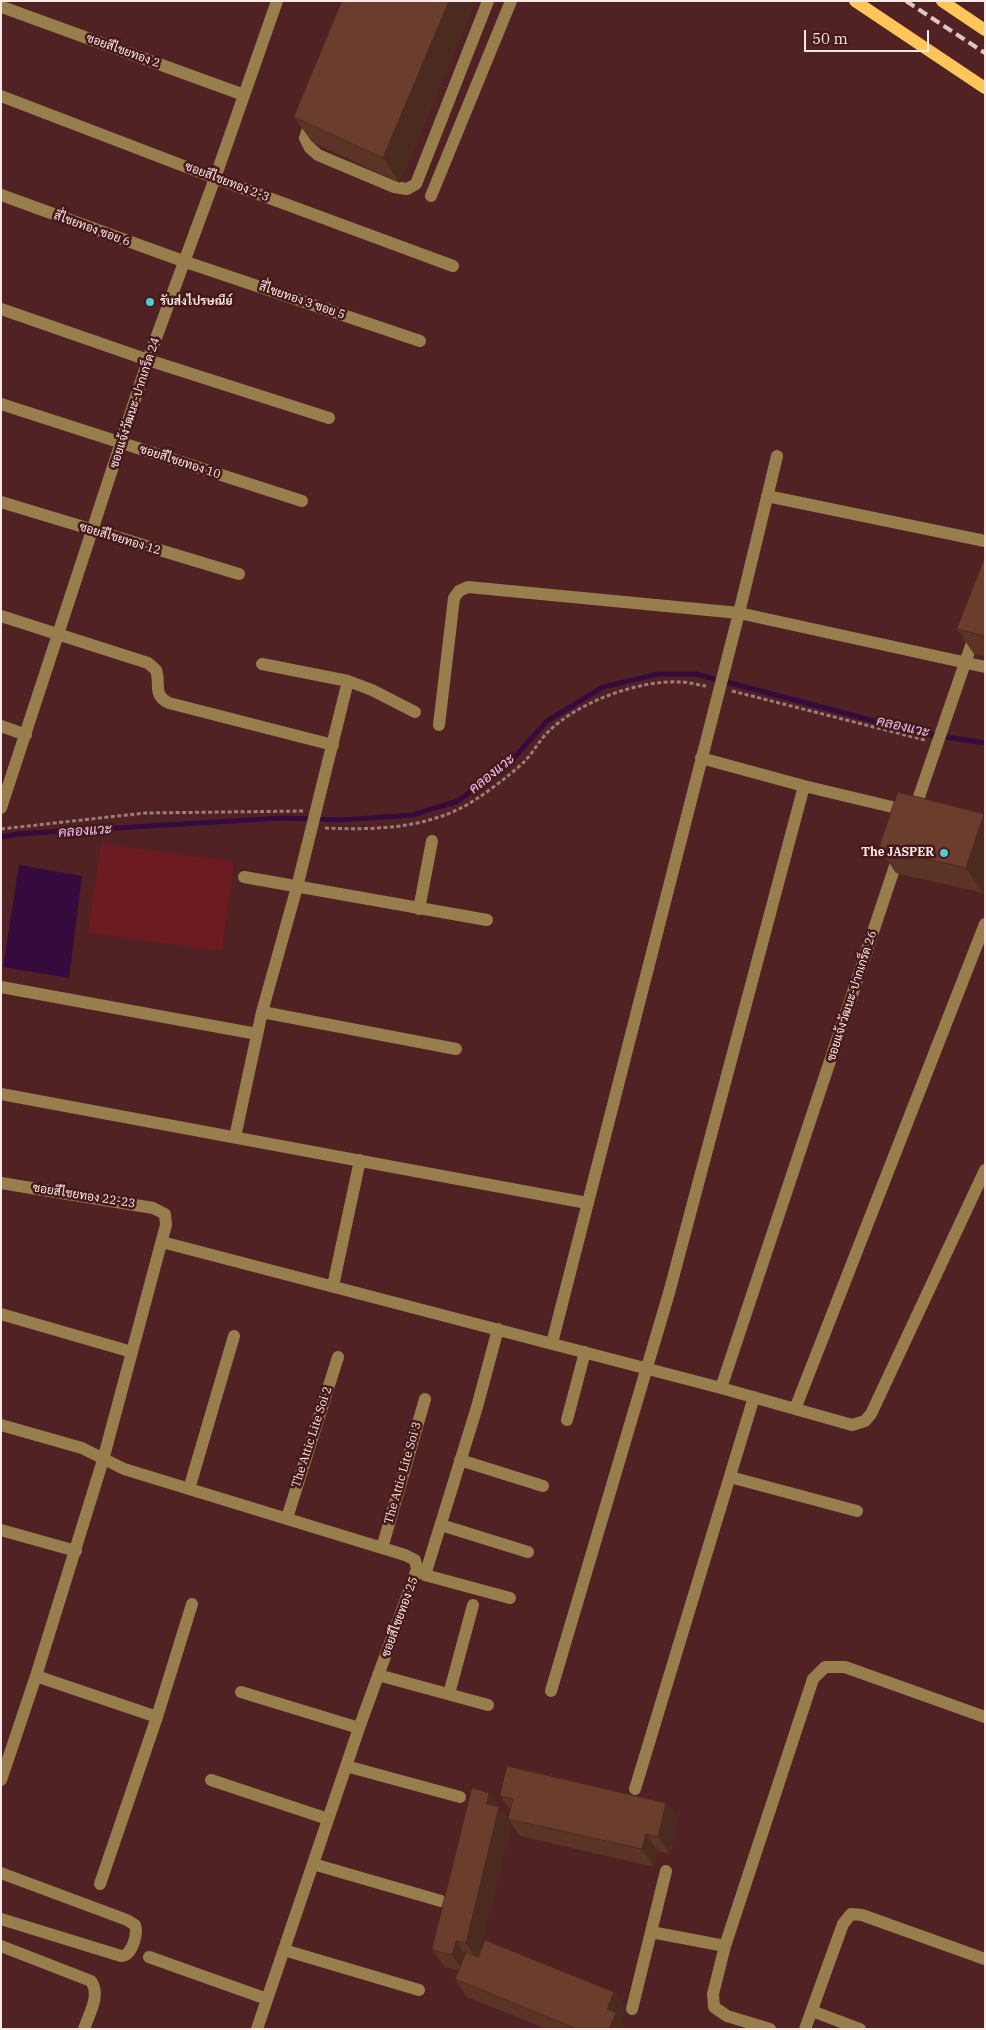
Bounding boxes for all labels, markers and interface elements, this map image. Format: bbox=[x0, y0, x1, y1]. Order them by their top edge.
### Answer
scale bar bbox=[806, 20, 931, 52]
text: 50 m bbox=[812, 29, 848, 48]
street label: ซอยสีไชยทอง 2 bbox=[84, 31, 162, 71]
street label: ซอยสีไชยทอง 2-3 bbox=[183, 159, 271, 205]
street label: สี่ไชยทอง ซอย 6 bbox=[52, 209, 132, 249]
street label: สี่ไชยทอง 3 ซอย 5 bbox=[257, 280, 347, 322]
place label: รับส่งไปรษณีย์ bbox=[160, 295, 232, 309]
marker: รับส่งไปรษณีย์ bbox=[144, 296, 156, 308]
street label: ซอยแจ้งวัฒนะ-ปากเกร็ด 24 bbox=[107, 336, 163, 470]
street label: ซอยสีไชยทอง 10 bbox=[138, 442, 222, 482]
street label: ซอยสีไชยทอง 12 bbox=[77, 520, 163, 558]
water label: คลองแวะ bbox=[875, 713, 931, 741]
water label: คลองแวะ bbox=[466, 751, 518, 797]
water label: คลองแวะ bbox=[58, 821, 112, 841]
place label: The JASPER bbox=[861, 846, 934, 860]
marker: The JASPER bbox=[938, 847, 950, 859]
street label: ซอยแจ้งวัฒนะ-ปากเกร็ด 26 bbox=[824, 929, 880, 1063]
street label: ซอยสีไชยทอง 22-23 bbox=[32, 1181, 136, 1211]
street label: The Attic Lite Soi 2 bbox=[289, 1385, 335, 1489]
street label: The Attic Lite Soi 3 bbox=[382, 1420, 424, 1526]
street label: ซอยสีไชยทอง 25 bbox=[379, 1575, 421, 1659]

